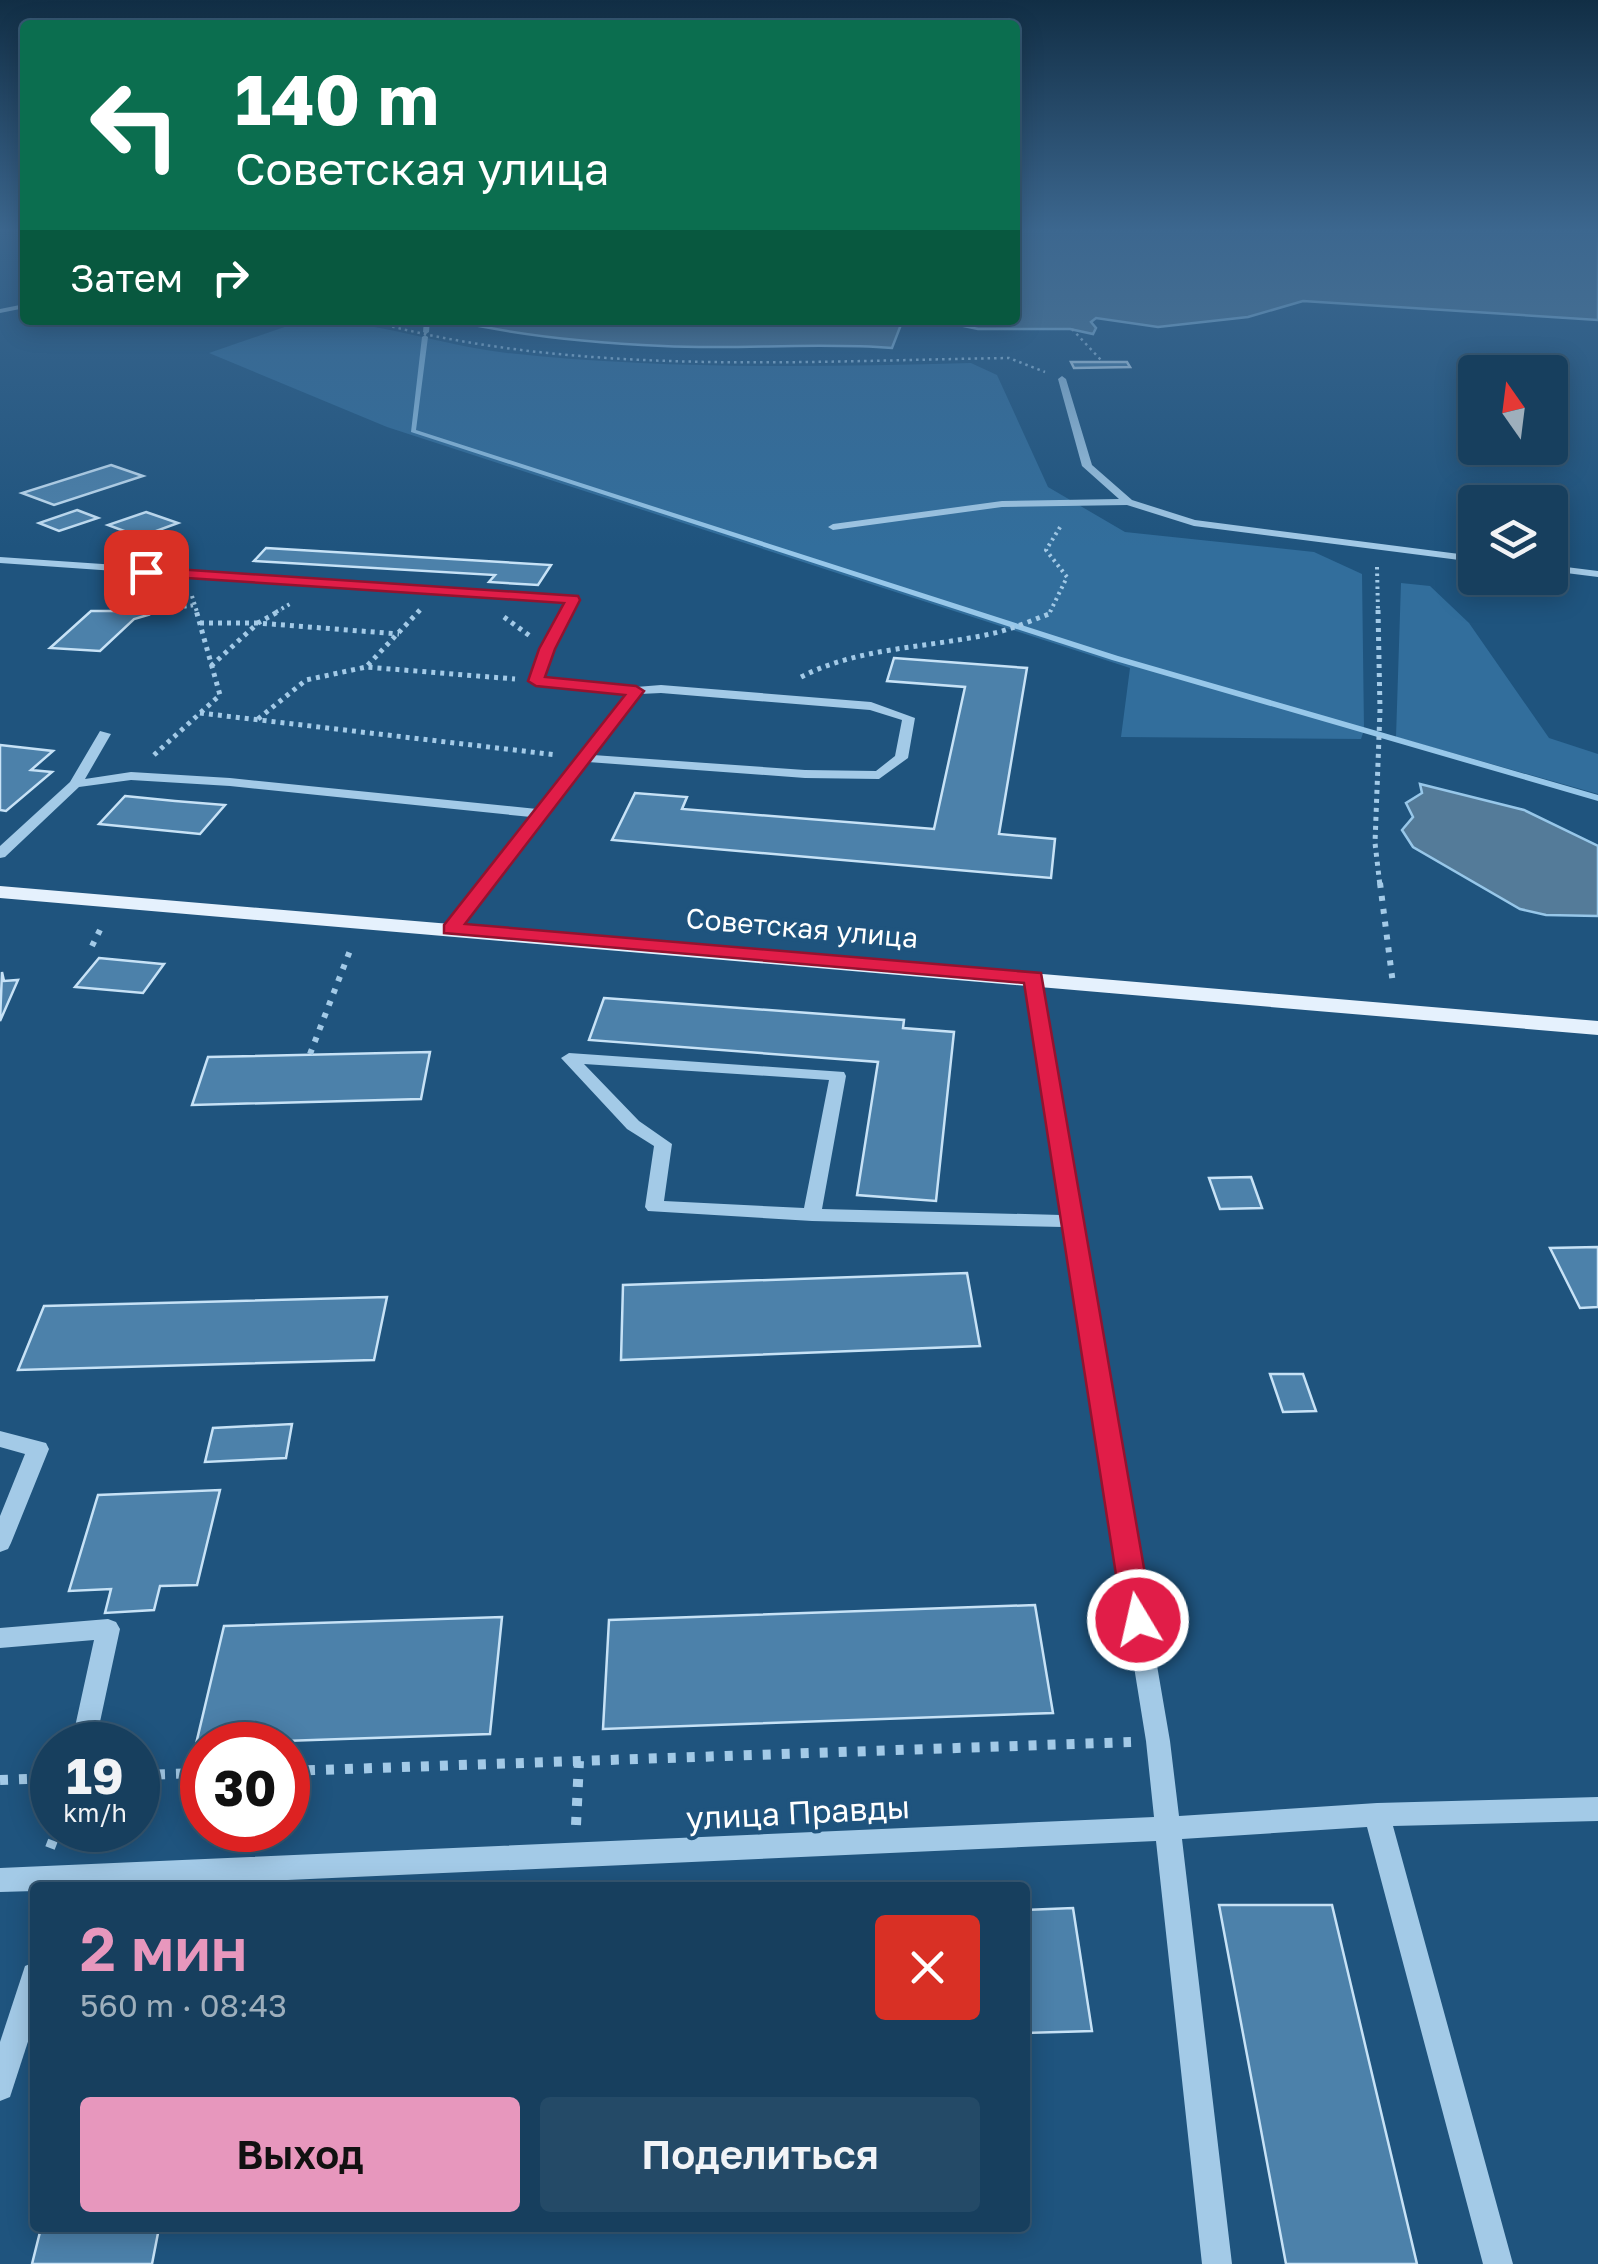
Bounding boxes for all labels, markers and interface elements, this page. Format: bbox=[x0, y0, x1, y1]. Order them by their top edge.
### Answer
text: 140 m bbox=[235, 56, 439, 140]
icon: left bbox=[70, 60, 200, 190]
text: Советская улица bbox=[235, 141, 609, 195]
icon: right bbox=[203, 250, 258, 305]
text: Затем bbox=[70, 255, 183, 300]
north arrow bbox=[1458, 355, 1568, 465]
map controls bbox=[1458, 355, 1568, 595]
button: layers bbox=[1458, 485, 1568, 595]
pin bbox=[104, 530, 189, 615]
icon: arrive bbox=[119, 545, 174, 600]
street label: Советская улица bbox=[685, 901, 920, 954]
position arrow bbox=[1086, 1568, 1190, 1672]
speed limit sign: 30 bbox=[180, 1722, 310, 1852]
text: 19 bbox=[66, 1745, 124, 1805]
street label: улица Правды bbox=[685, 1787, 911, 1837]
text: km/h bbox=[63, 1797, 127, 1828]
text: 2 мин bbox=[80, 1912, 247, 1984]
button: close bbox=[875, 1915, 980, 2020]
text: 560 m · 08:43 bbox=[80, 1986, 287, 2024]
button: Выход bbox=[80, 2097, 520, 2212]
button: Поделиться bbox=[540, 2097, 980, 2212]

